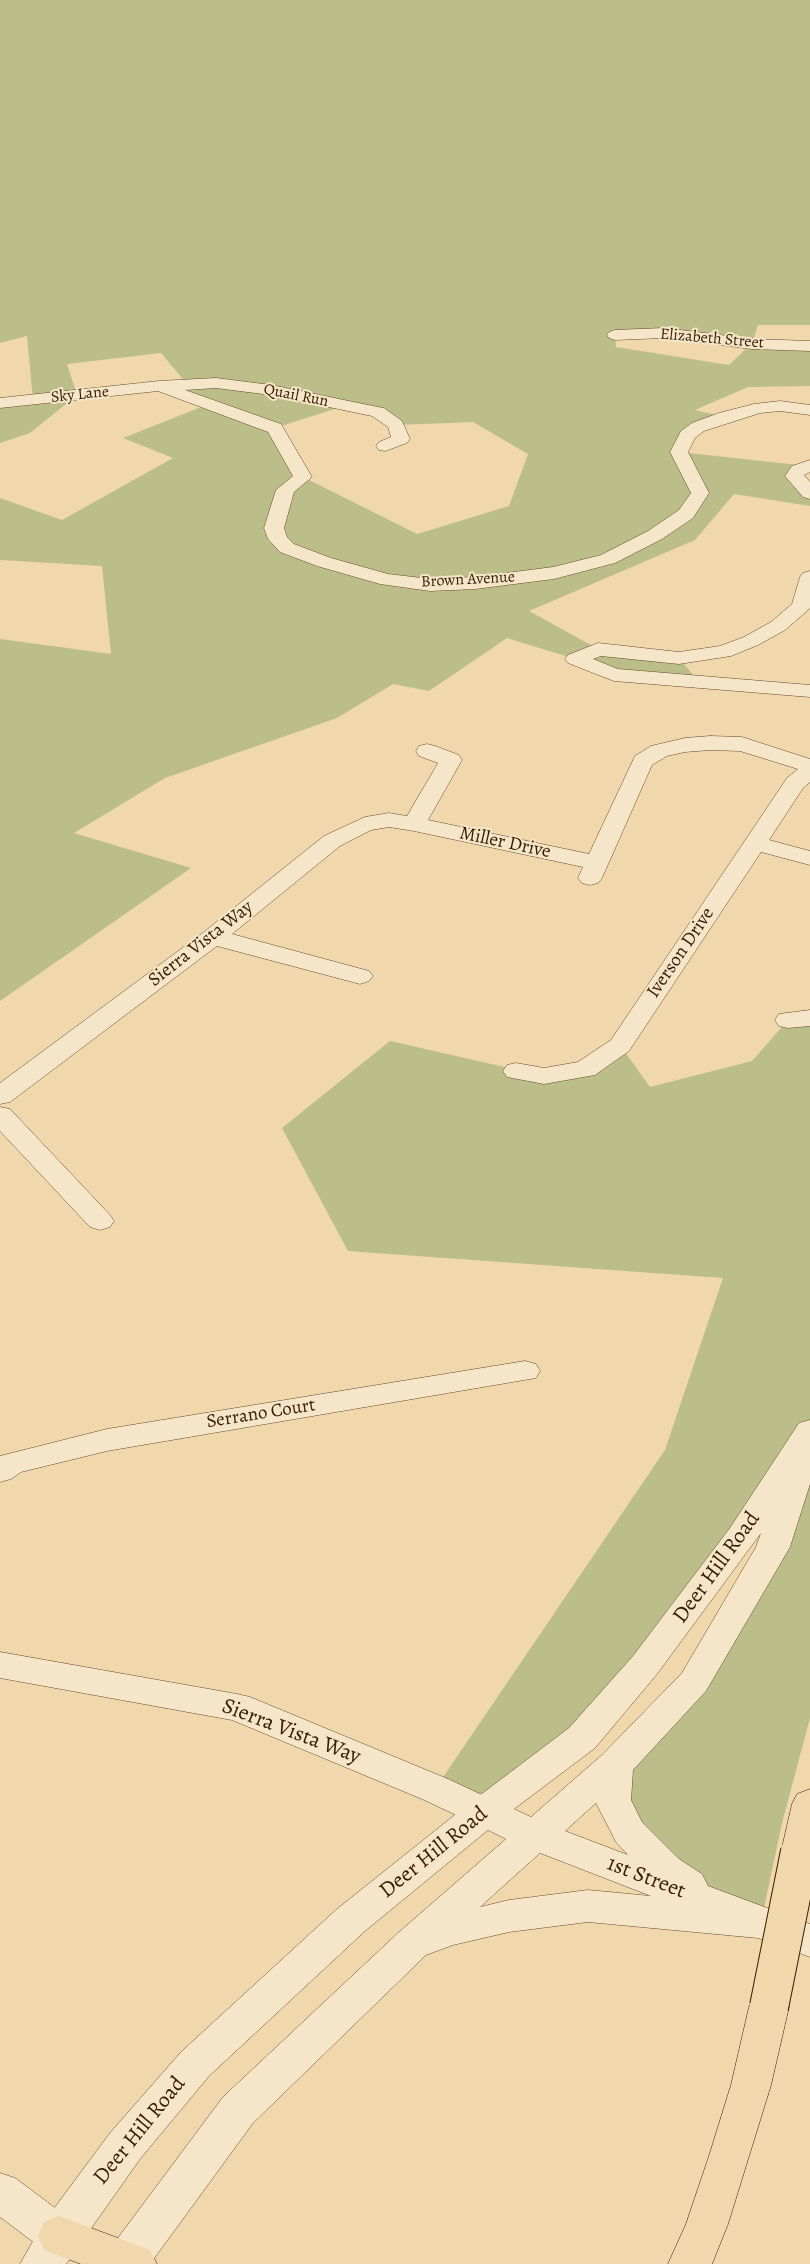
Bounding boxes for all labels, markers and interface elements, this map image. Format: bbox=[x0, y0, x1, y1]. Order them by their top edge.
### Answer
street label: Elizabeth Street bbox=[659, 325, 765, 353]
street label: Quail Run bbox=[262, 380, 330, 412]
street label: Sky Lane bbox=[50, 382, 110, 408]
street label: Brown Avenue bbox=[421, 568, 515, 592]
street label: Miller Drive bbox=[457, 822, 553, 864]
street label: Sierra Vista Way bbox=[144, 896, 258, 992]
street label: Iverson Drive bbox=[642, 903, 720, 1003]
street label: Serrano Court bbox=[205, 1394, 317, 1434]
street label: Deer Hill Road bbox=[668, 1507, 766, 1629]
street label: Sierra Vista Way bbox=[218, 1693, 364, 1771]
street label: Deer Hill Road bbox=[375, 1801, 493, 1905]
street label: 1st Street bbox=[603, 1851, 689, 1905]
street label: Deer Hill Road bbox=[88, 2072, 192, 2190]

